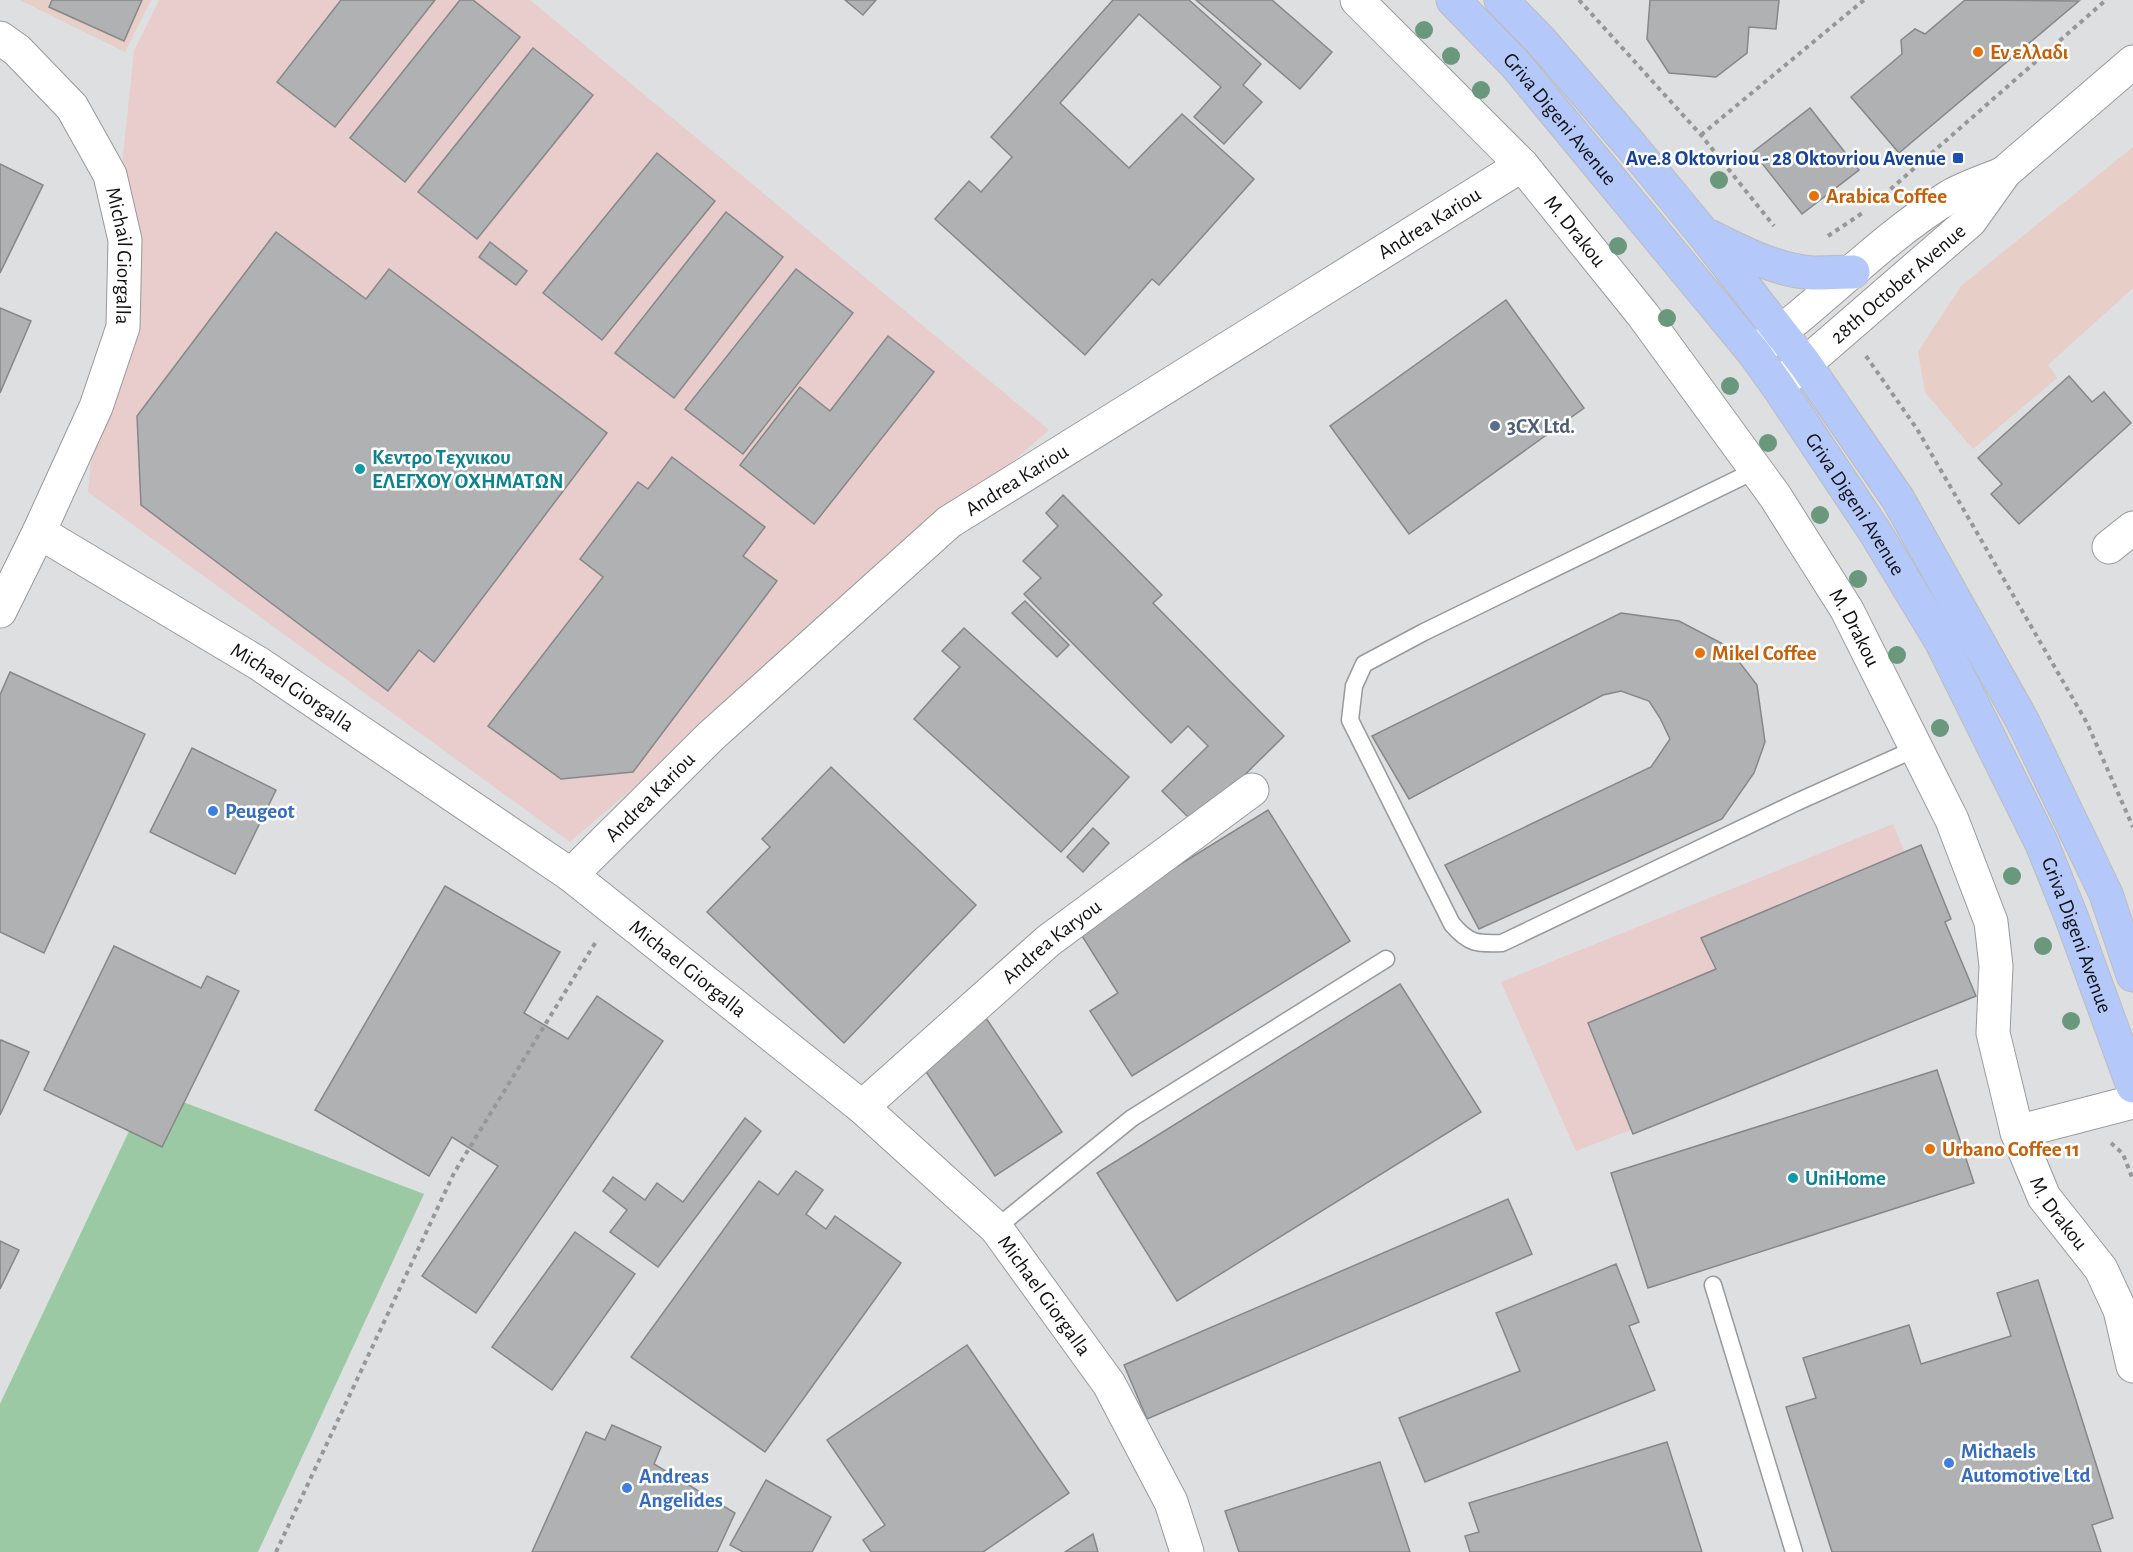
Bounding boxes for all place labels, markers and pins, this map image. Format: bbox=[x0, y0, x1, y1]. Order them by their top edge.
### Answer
place label: Εν ελλαδι bbox=[1990, 42, 2069, 63]
marker: Εν ελλαδι bbox=[1971, 45, 1985, 59]
place label: Ave.8 Oktovriou - 28 Oktovriou Avenue bbox=[1626, 148, 1946, 169]
marker: Ave.8 Oktovriou - 28 Oktovriou Avenue bbox=[1951, 151, 1965, 165]
place label: Arabica Coffee bbox=[1826, 186, 1947, 207]
marker: Arabica Coffee bbox=[1807, 189, 1821, 203]
place label: 3CX Ltd. bbox=[1507, 416, 1575, 437]
marker: 3CX Ltd. bbox=[1488, 419, 1502, 433]
place label: Κεντρο Τεχνικου ΕΛΕΓΧΟΥ ΟΧΗΜΑΤΩΝ bbox=[372, 447, 564, 492]
marker: Κεντρο Τεχνικου ΕΛΕΓΧΟΥ ΟΧΗΜΑΤΩΝ bbox=[353, 462, 367, 476]
place label: Mikel Coffee bbox=[1712, 643, 1817, 664]
marker: Mikel Coffee bbox=[1693, 646, 1707, 660]
place label: Peugeot bbox=[225, 801, 295, 822]
marker: Peugeot bbox=[206, 804, 220, 818]
place label: Urbano Coffee 11 bbox=[1942, 1139, 2080, 1160]
marker: Urbano Coffee 11 bbox=[1923, 1142, 1937, 1156]
place label: UniHome bbox=[1805, 1168, 1886, 1189]
marker: UniHome bbox=[1786, 1171, 1800, 1185]
place label: Michaels Automotive Ltd bbox=[1961, 1441, 2091, 1486]
marker: Michaels Automotive Ltd bbox=[1942, 1456, 1956, 1470]
place label: Andreas Angelides bbox=[639, 1466, 723, 1511]
marker: Andreas Angelides bbox=[620, 1481, 634, 1495]

